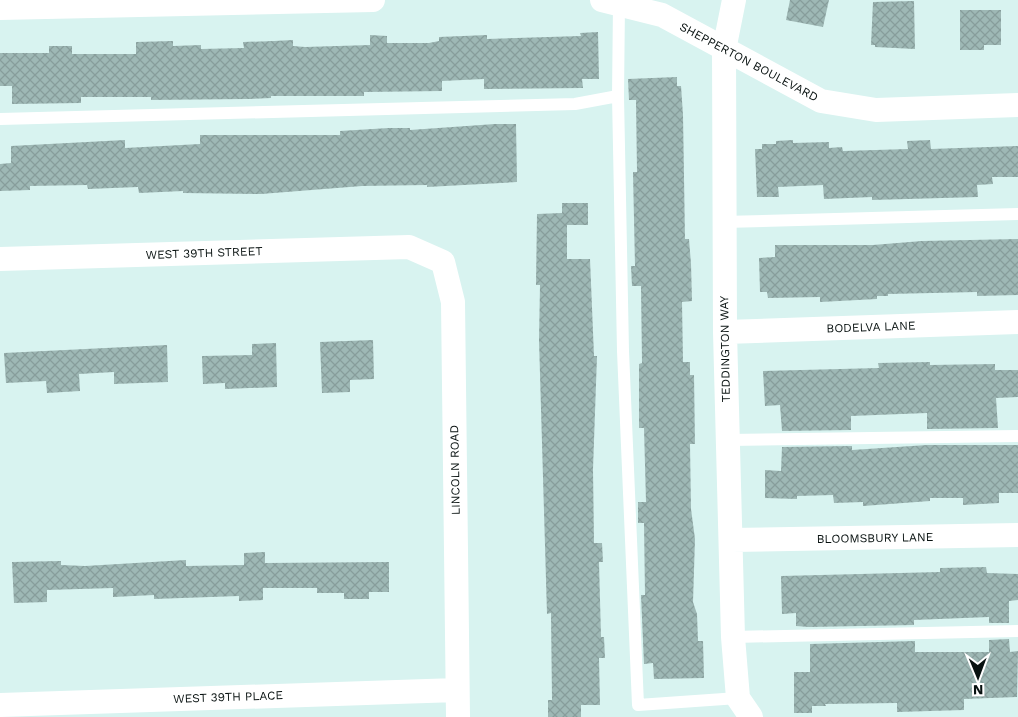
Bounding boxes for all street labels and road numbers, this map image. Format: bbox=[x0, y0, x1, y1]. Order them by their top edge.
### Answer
street label: SHEPPERTON BOULEVARD bbox=[677, 19, 821, 105]
street label: WEST 39TH STREET bbox=[145, 244, 263, 262]
street label: TEDDINGTON WAY bbox=[717, 295, 733, 403]
street label: BODELVA LANE bbox=[826, 318, 916, 336]
street label: LINCOLN ROAD bbox=[447, 425, 463, 515]
street label: BLOOMSBURY LANE bbox=[817, 530, 934, 546]
street label: WEST 39TH PLACE bbox=[173, 688, 284, 706]

